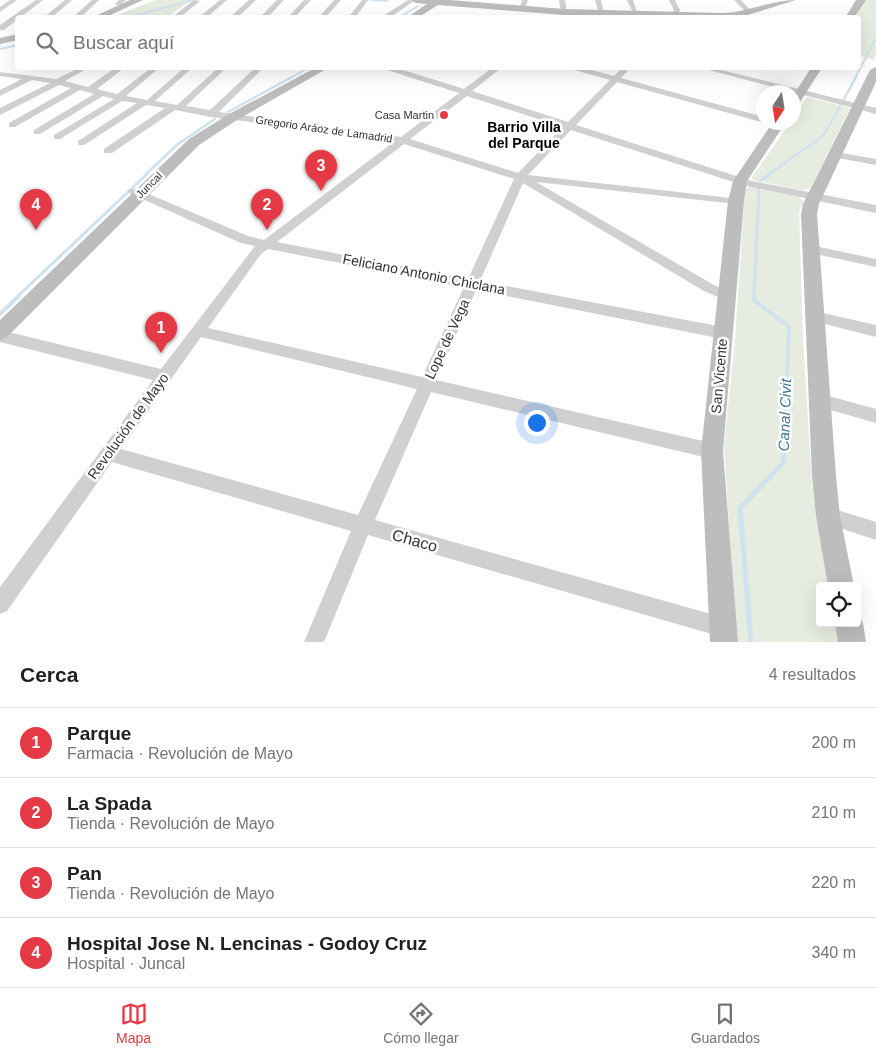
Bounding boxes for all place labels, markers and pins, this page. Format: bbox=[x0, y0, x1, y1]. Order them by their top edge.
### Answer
place label: Casa Martin bbox=[375, 109, 434, 121]
marker: Casa Martin bbox=[438, 109, 450, 121]
pin: 3 bbox=[305, 150, 337, 191]
pin: 4 bbox=[20, 189, 52, 230]
pin: 2 bbox=[251, 189, 283, 230]
pin: 1 bbox=[145, 312, 177, 353]

